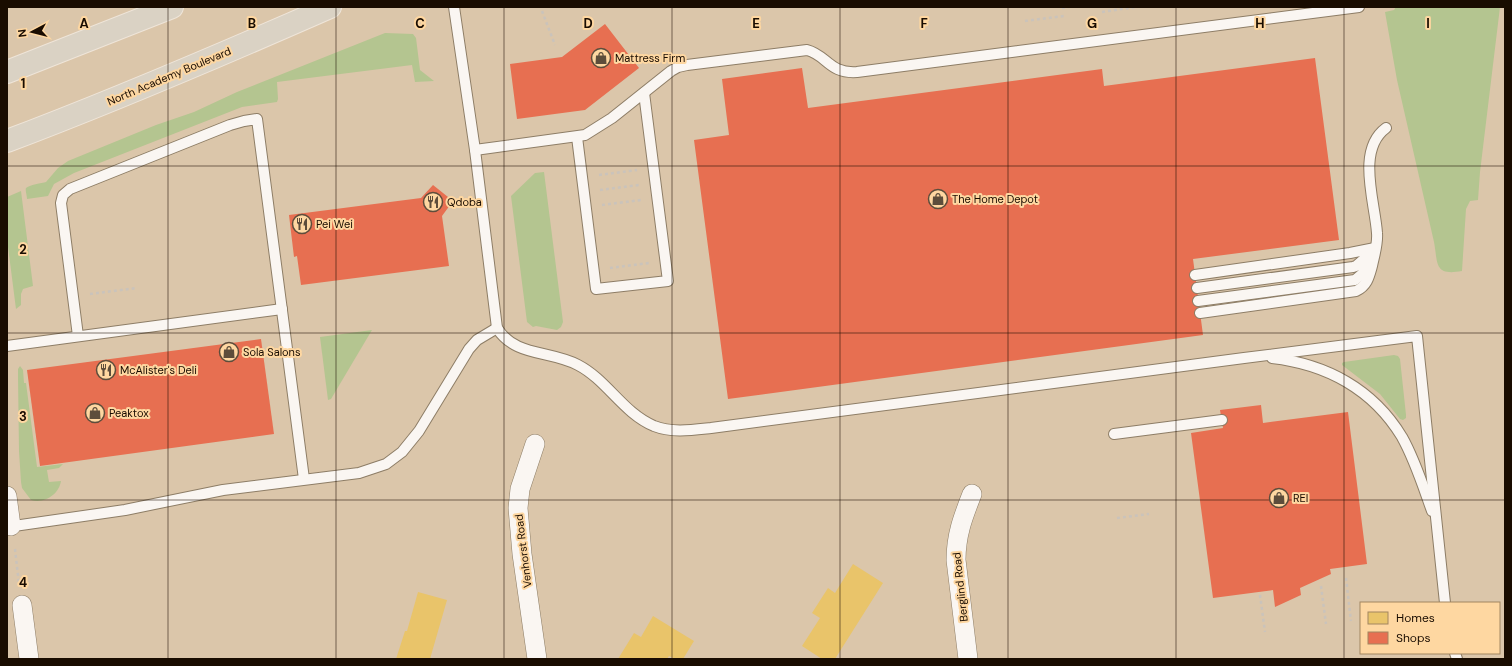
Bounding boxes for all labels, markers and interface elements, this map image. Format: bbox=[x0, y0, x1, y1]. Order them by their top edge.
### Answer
north arrow bbox=[12, 12, 52, 52]
text: A bbox=[79, 15, 89, 32]
text: B bbox=[248, 15, 256, 32]
text: C bbox=[415, 15, 425, 32]
text: D bbox=[583, 15, 593, 32]
text: E bbox=[752, 15, 760, 32]
text: F bbox=[920, 15, 928, 32]
text: G bbox=[1087, 15, 1097, 32]
text: H bbox=[1255, 15, 1265, 32]
text: I bbox=[1426, 15, 1430, 32]
text: N bbox=[15, 28, 30, 38]
street label: North Academy Boulevard bbox=[105, 44, 233, 108]
shop icon: Mattress Firm bbox=[590, 47, 612, 69]
place label: Mattress Firm bbox=[615, 51, 685, 65]
text: 1 bbox=[21, 75, 25, 92]
shop icon: The Home Depot bbox=[927, 188, 949, 210]
restaurant icon: Qdoba bbox=[422, 191, 444, 213]
place label: The Home Depot bbox=[952, 192, 1038, 206]
place label: Qdoba bbox=[447, 195, 482, 209]
restaurant icon: Pei Wei bbox=[291, 213, 313, 235]
place label: Pei Wei bbox=[316, 217, 353, 231]
text: 2 bbox=[19, 241, 27, 258]
shop icon: Sola Salons bbox=[218, 341, 240, 363]
place label: Sola Salons bbox=[243, 345, 300, 359]
restaurant icon: McAlister's Deli bbox=[95, 359, 117, 381]
place label: McAlister's Deli bbox=[120, 363, 197, 377]
shop icon: Peaktox bbox=[84, 402, 106, 424]
place label: Peaktox bbox=[109, 406, 149, 420]
text: 3 bbox=[19, 408, 27, 425]
shop icon: REI bbox=[1268, 487, 1290, 509]
place label: REI bbox=[1293, 491, 1308, 505]
street label: Venhorst Road bbox=[512, 513, 534, 589]
street label: Berglind Road bbox=[949, 551, 971, 622]
text: 4 bbox=[19, 574, 27, 591]
legend bbox=[1360, 602, 1500, 654]
text: Homes bbox=[1396, 610, 1435, 626]
text: Shops bbox=[1396, 630, 1431, 646]

